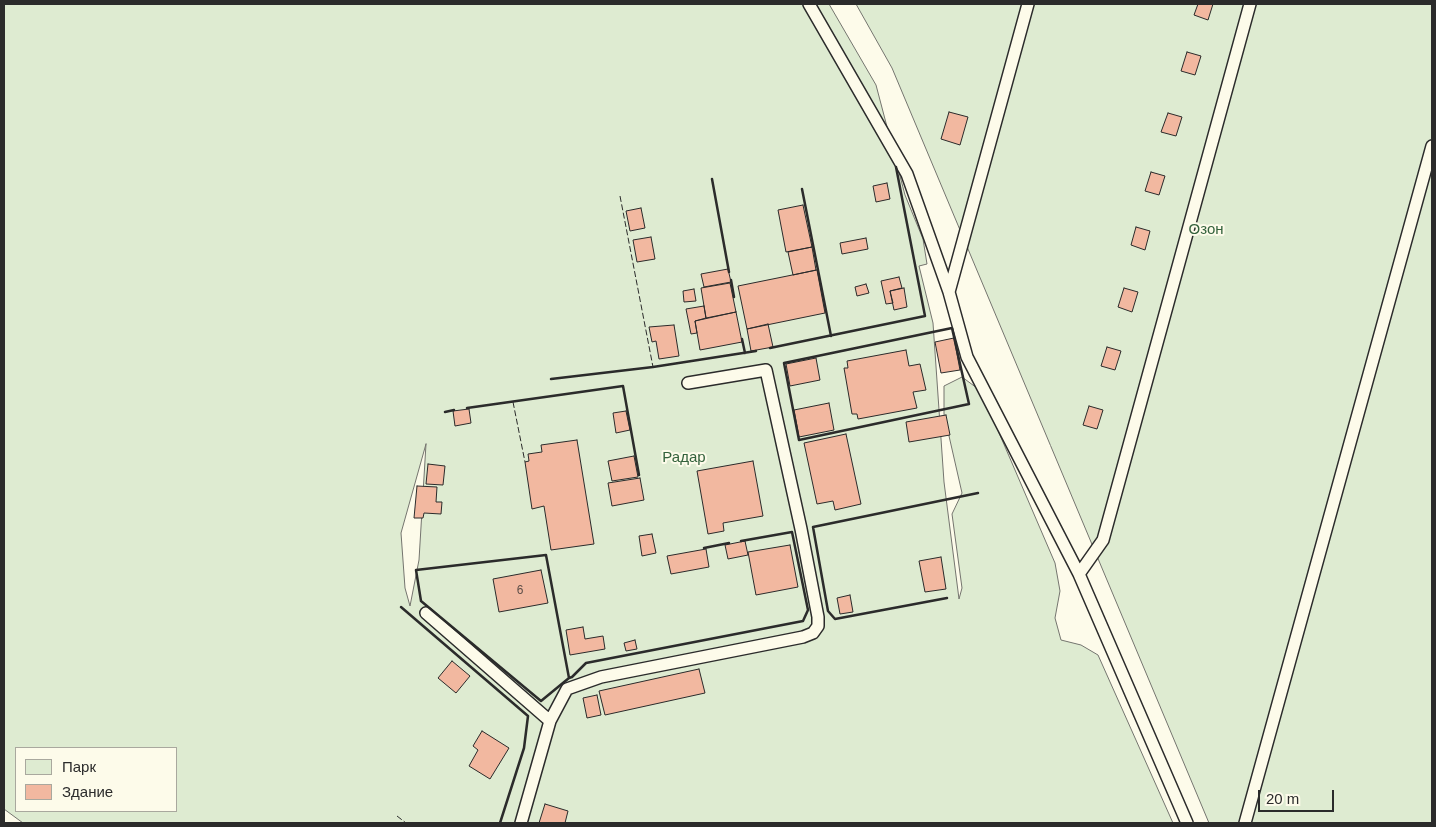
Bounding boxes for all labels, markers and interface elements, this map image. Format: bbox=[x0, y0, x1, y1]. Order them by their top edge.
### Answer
park label: Озон bbox=[1188, 221, 1224, 239]
park label: Радар bbox=[662, 449, 706, 467]
house number: 6 bbox=[517, 584, 523, 598]
legend bbox=[15, 747, 178, 812]
text: Парк bbox=[62, 758, 96, 775]
scale bar bbox=[1261, 780, 1337, 812]
text: Здание bbox=[62, 783, 113, 800]
text: 20 m bbox=[1266, 790, 1299, 807]

